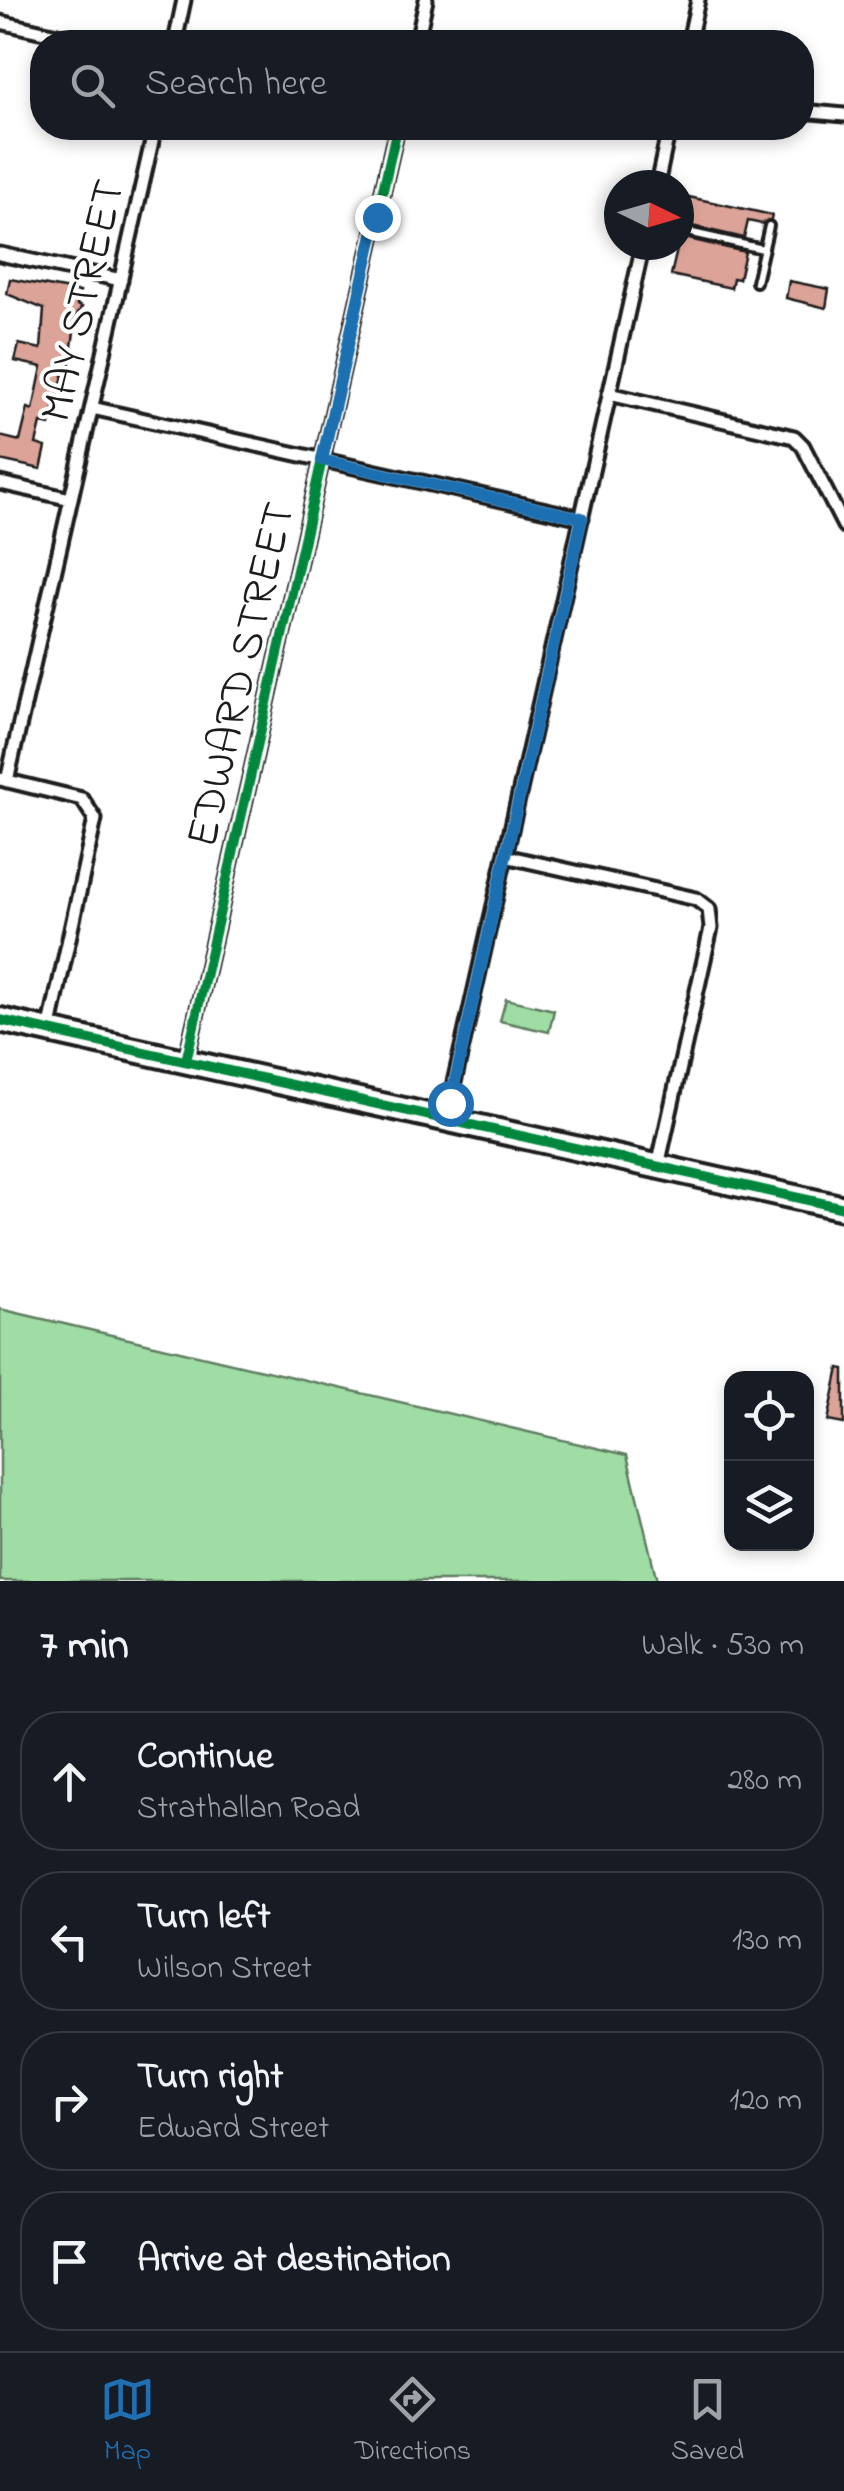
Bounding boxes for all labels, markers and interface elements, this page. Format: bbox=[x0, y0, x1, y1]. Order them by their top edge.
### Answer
search box bbox=[30, 30, 814, 140]
text: Search here bbox=[145, 57, 327, 113]
icon: search bbox=[65, 58, 120, 113]
north arrow bbox=[604, 170, 694, 260]
street label: MAY STREET bbox=[25, 173, 145, 429]
route end bbox=[355, 195, 401, 241]
street label: EDWARD STREET bbox=[171, 496, 315, 854]
route start bbox=[428, 1081, 474, 1127]
map controls bbox=[724, 1371, 814, 1551]
button: locate bbox=[724, 1371, 814, 1461]
button: layers bbox=[724, 1461, 814, 1551]
text: 7 min bbox=[40, 1616, 129, 1677]
text: Walk · 530 m bbox=[642, 1623, 804, 1670]
text: Continue bbox=[137, 1730, 273, 1786]
icon: ahead bbox=[42, 1754, 97, 1809]
text: 280 m bbox=[727, 1758, 802, 1805]
text: Strathallan Road bbox=[137, 1786, 360, 1833]
text: Turn left bbox=[137, 1890, 270, 1946]
icon: left bbox=[42, 1914, 97, 1969]
text: 130 m bbox=[732, 1918, 802, 1965]
text: Wilson Street bbox=[137, 1946, 312, 1993]
text: Turn right bbox=[137, 2050, 283, 2106]
icon: right bbox=[42, 2074, 97, 2129]
text: 120 m bbox=[729, 2078, 802, 2125]
text: Edward Street bbox=[137, 2106, 329, 2153]
text: Arrive at destination bbox=[137, 2233, 451, 2289]
icon: arrive bbox=[42, 2234, 97, 2289]
tab: Map bbox=[100, 2372, 155, 2473]
tab: Directions bbox=[355, 2372, 471, 2473]
tab: Saved bbox=[671, 2372, 744, 2473]

